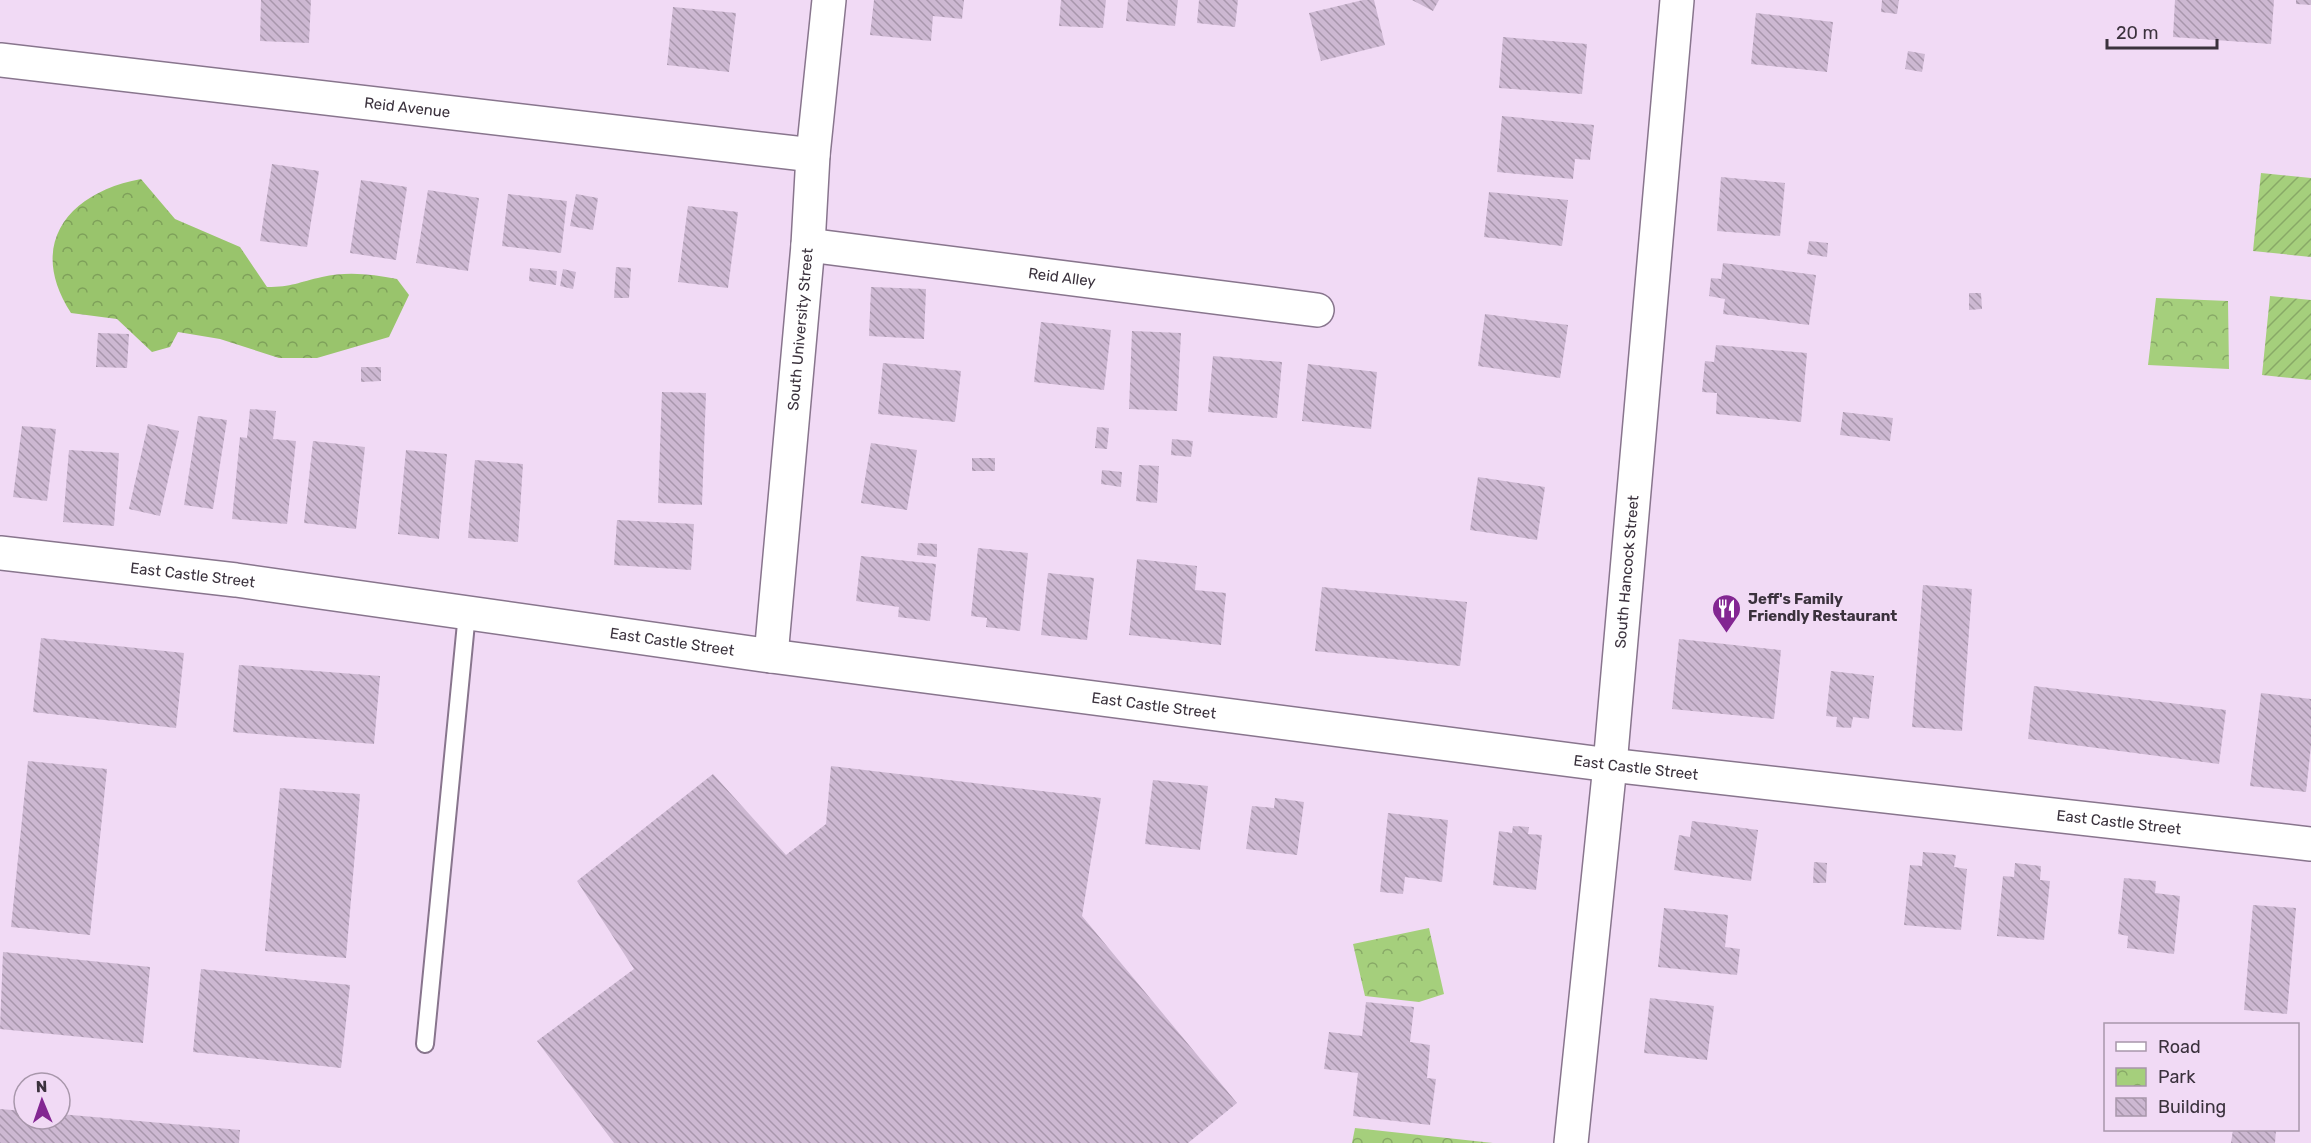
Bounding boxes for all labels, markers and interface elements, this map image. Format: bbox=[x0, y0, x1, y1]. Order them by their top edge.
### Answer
scale bar bbox=[2107, 12, 2216, 50]
text: 20 m bbox=[2116, 22, 2158, 44]
street label: Reid Avenue bbox=[363, 94, 451, 122]
street label: South University Street bbox=[784, 247, 817, 411]
street label: Reid Alley bbox=[1027, 264, 1097, 291]
street label: South Hancock Street bbox=[1611, 494, 1643, 649]
street label: East Castle Street bbox=[129, 559, 256, 592]
place label: Jeff's Family Friendly Restaurant bbox=[1748, 590, 1897, 625]
restaurant icon: Jeff's Family Friendly Restaurant bbox=[1711, 592, 1743, 634]
street label: East Castle Street bbox=[609, 624, 736, 660]
street label: East Castle Street bbox=[1090, 689, 1217, 723]
street label: East Castle Street bbox=[1572, 751, 1699, 784]
street label: East Castle Street bbox=[2055, 806, 2182, 838]
legend bbox=[2104, 1023, 2299, 1131]
text: Road bbox=[2158, 1036, 2201, 1058]
text: Park bbox=[2158, 1066, 2196, 1088]
north arrow bbox=[12, 1071, 72, 1131]
text: N bbox=[35, 1077, 48, 1096]
text: Building bbox=[2158, 1096, 2226, 1118]

